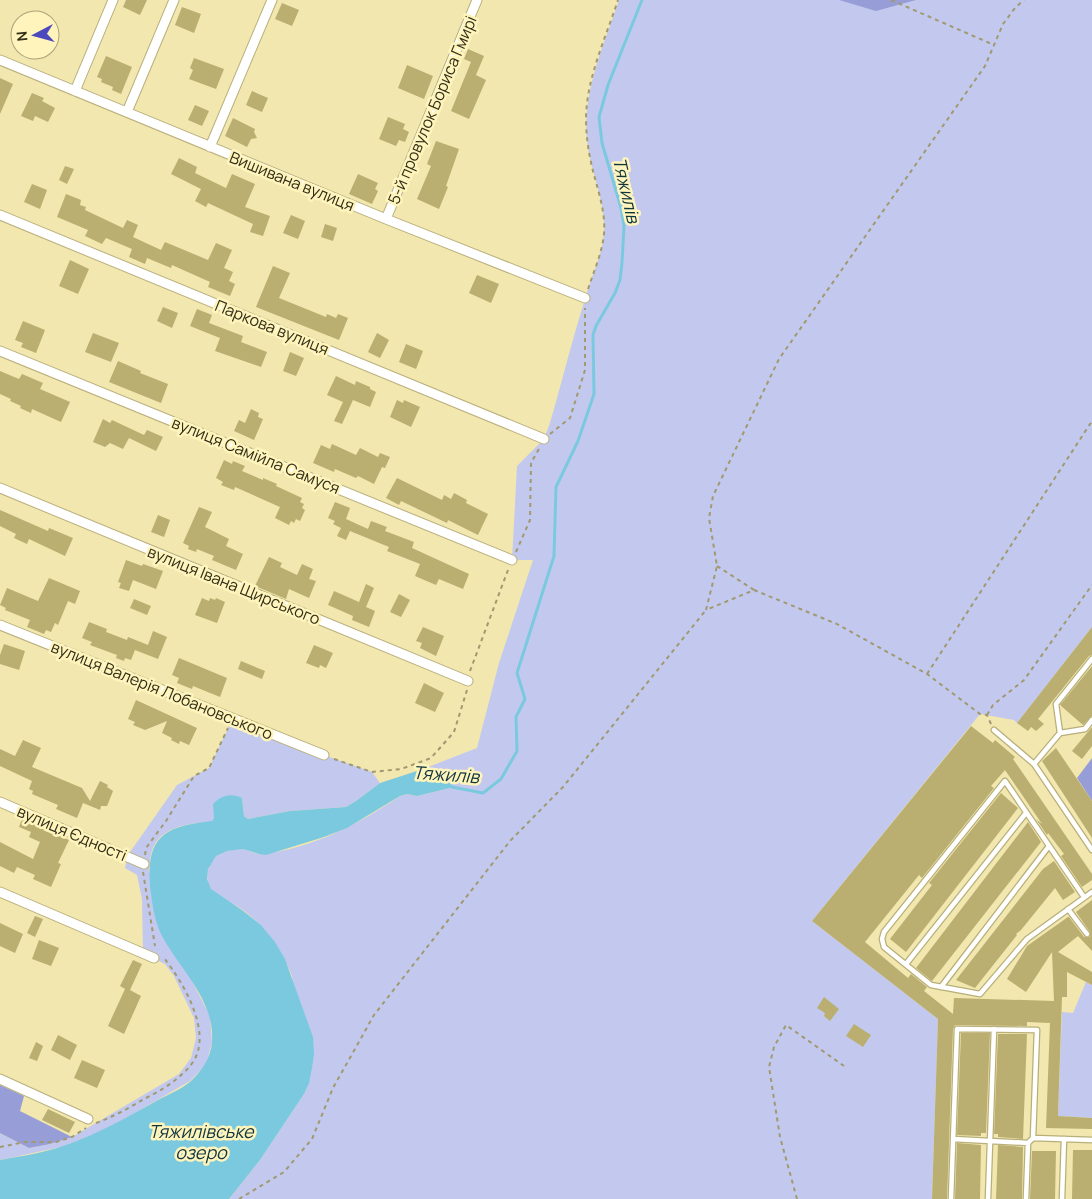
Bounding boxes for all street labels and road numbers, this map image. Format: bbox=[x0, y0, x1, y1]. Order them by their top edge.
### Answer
street label: 5-й провулок Бориса Гмирі bbox=[382, 13, 482, 207]
street label: Вишивана вулиця bbox=[226, 146, 358, 216]
street label: Паркова вулиця bbox=[212, 294, 332, 360]
street label: вулиця Самійла Самуся bbox=[169, 411, 343, 499]
street label: вулиця Івана Щирського bbox=[144, 540, 324, 630]
street label: вулиця Валерія Лобановського bbox=[48, 635, 276, 745]
street label: вулиця Єдності bbox=[14, 800, 130, 866]

